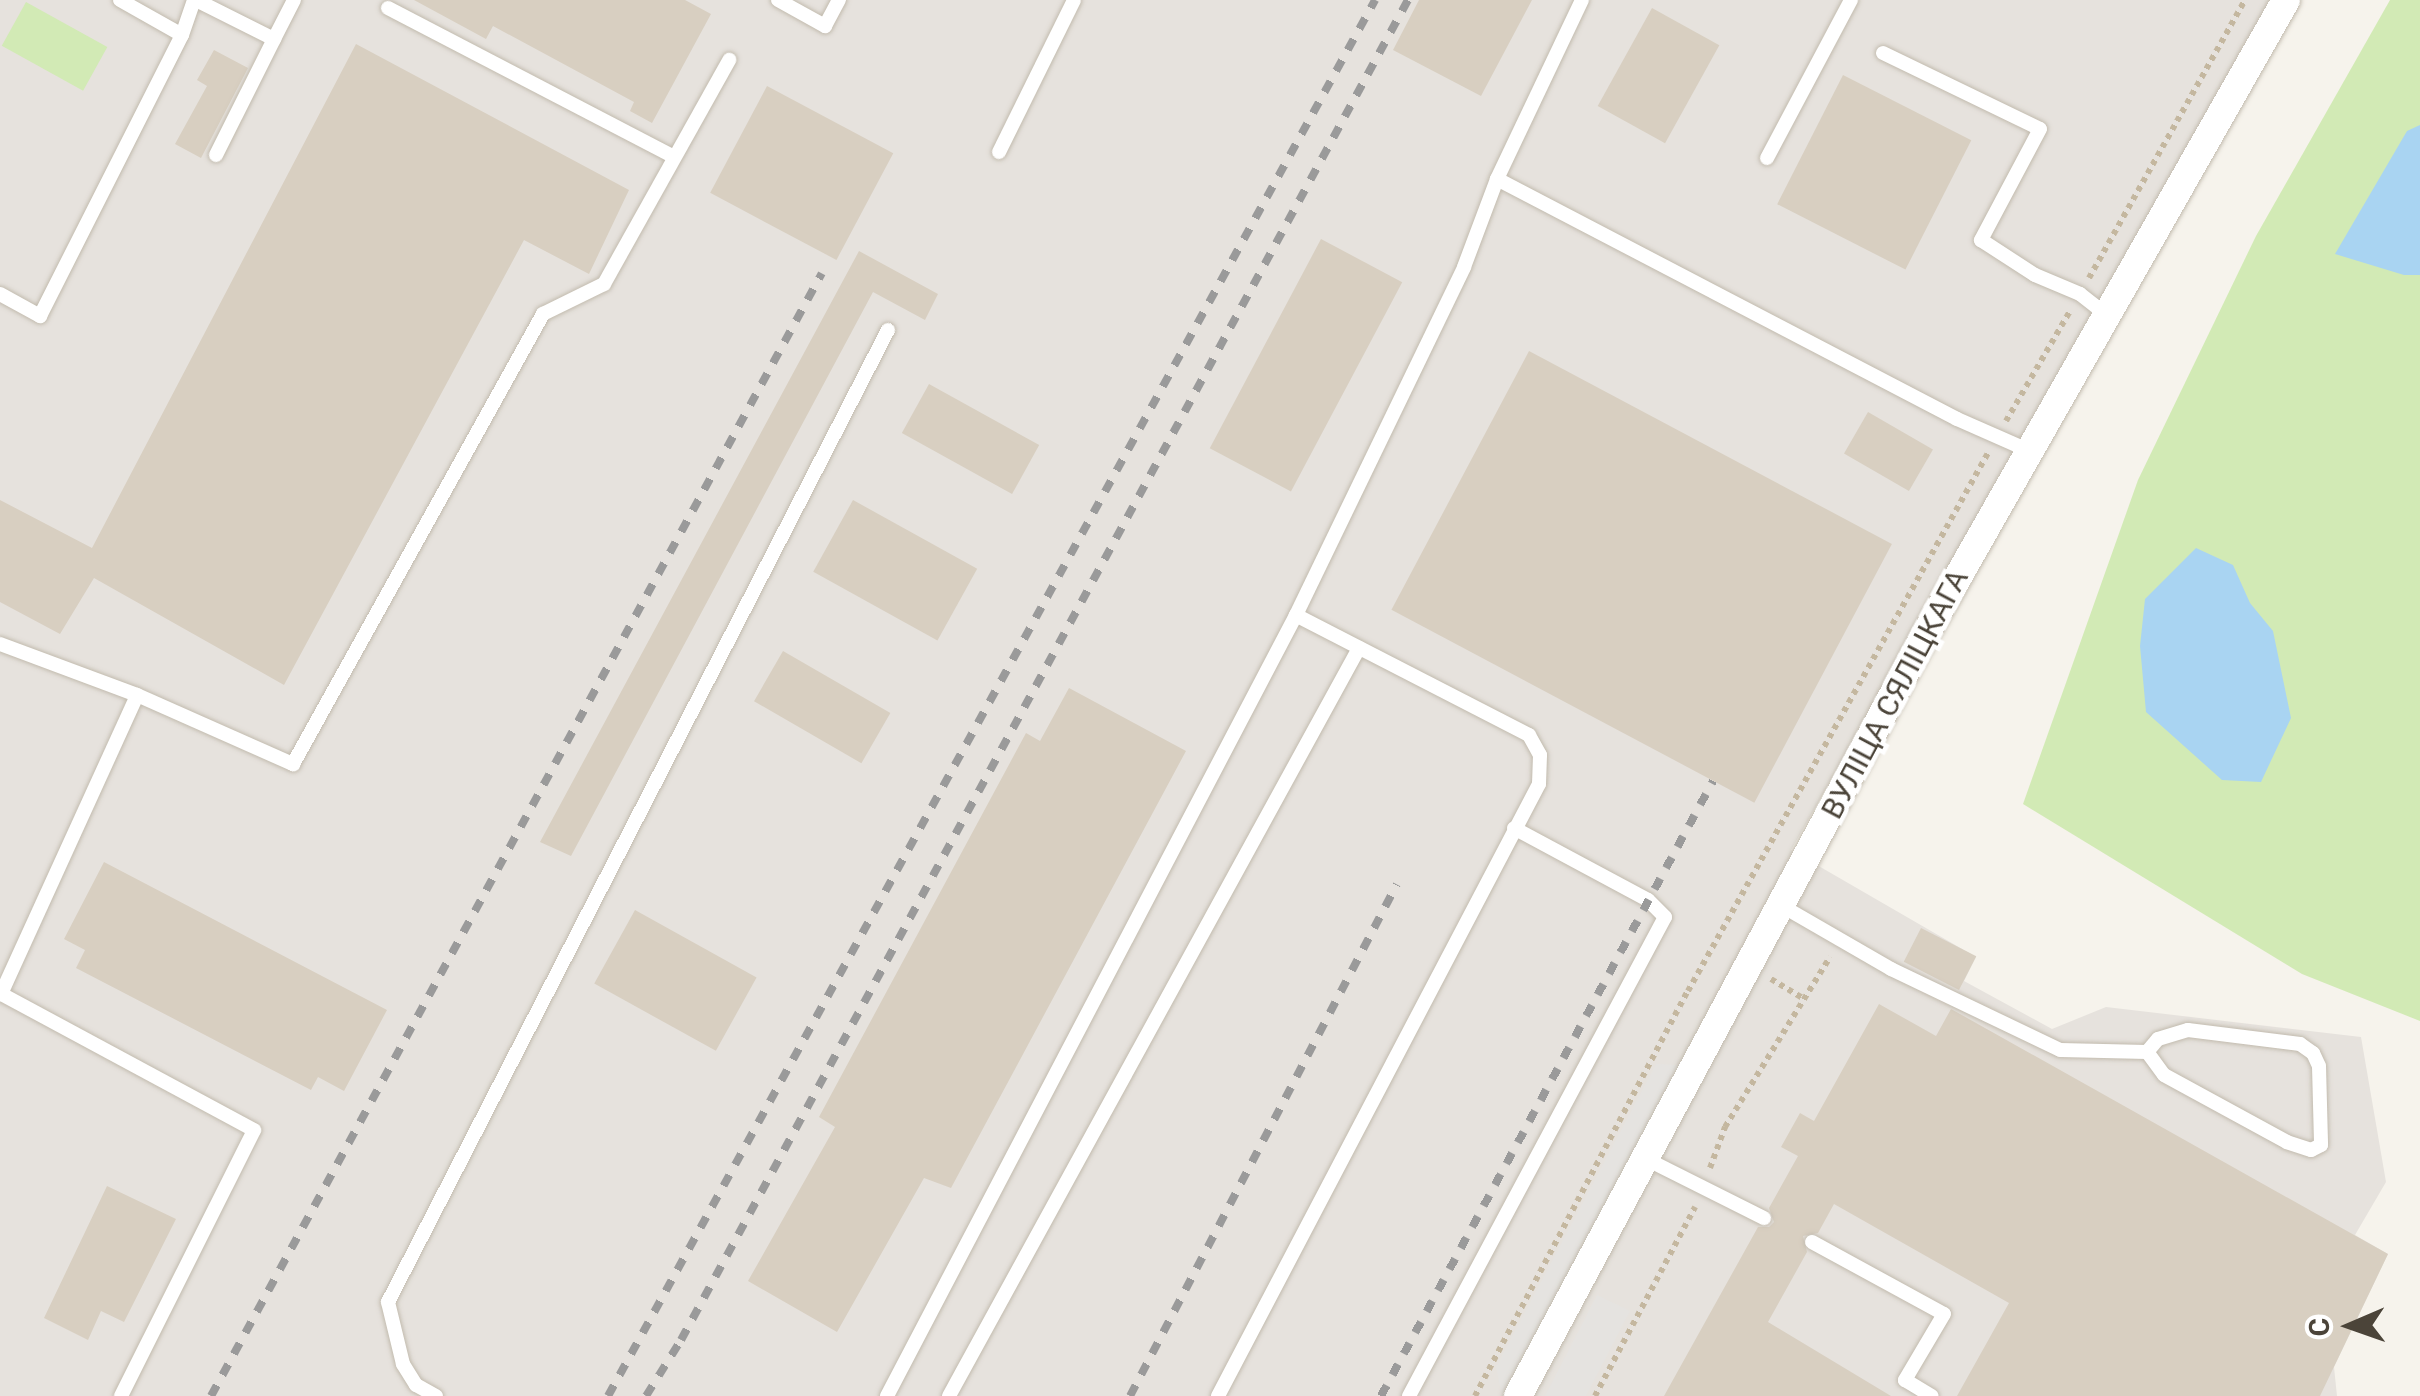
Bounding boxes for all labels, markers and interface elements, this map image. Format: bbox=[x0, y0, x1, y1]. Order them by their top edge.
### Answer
street label: ВУЛІЦА СЯЛІЦКАГА bbox=[1814, 563, 1976, 825]
north arrow bbox=[2300, 1276, 2400, 1376]
text: С bbox=[2303, 1317, 2336, 1337]

